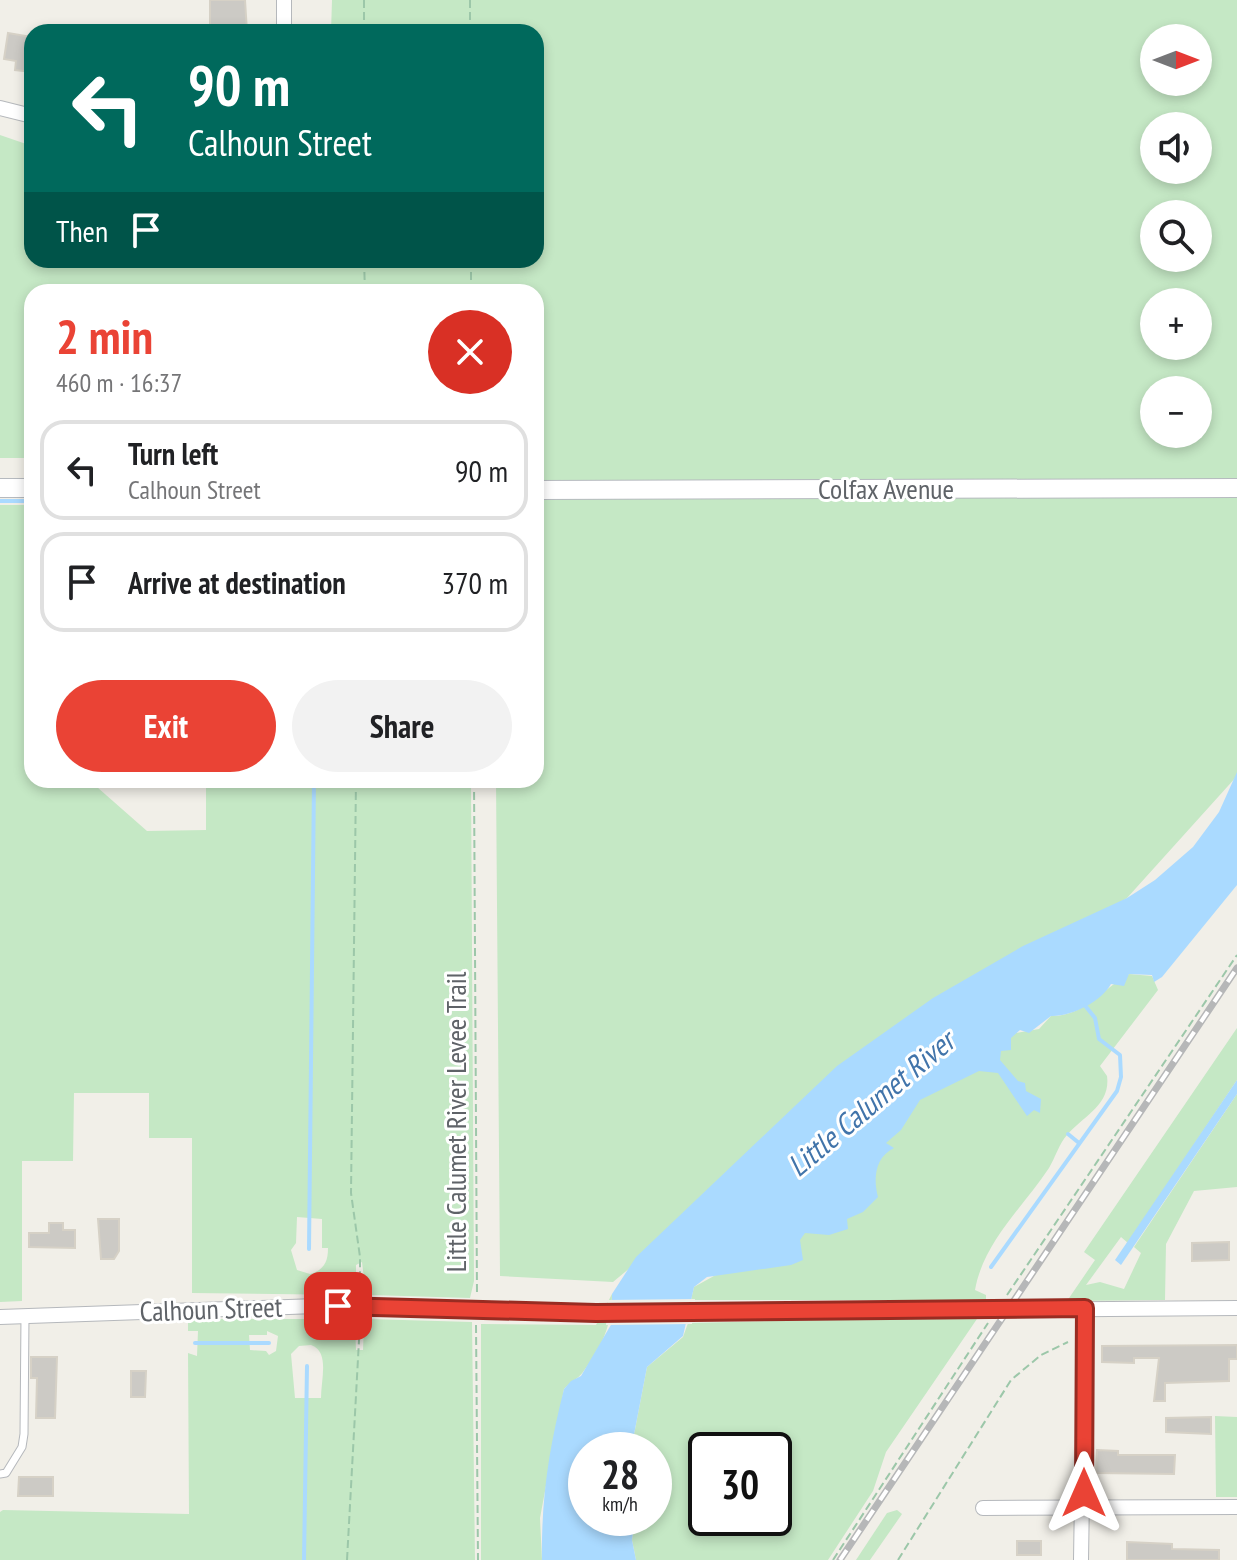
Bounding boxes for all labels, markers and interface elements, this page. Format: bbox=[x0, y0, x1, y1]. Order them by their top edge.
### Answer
north arrow bbox=[1140, 24, 1212, 96]
map controls bbox=[1140, 24, 1212, 448]
text: 90 m bbox=[188, 49, 290, 121]
icon: left bbox=[56, 56, 160, 160]
button: sound bbox=[1140, 112, 1212, 184]
text: Calhoun Street bbox=[188, 119, 372, 166]
button: search bbox=[1140, 200, 1212, 272]
icon: arrive bbox=[124, 208, 168, 252]
text: Then bbox=[56, 211, 108, 250]
button: + bbox=[1140, 288, 1212, 360]
text: 2 min bbox=[56, 305, 153, 367]
button: close bbox=[428, 310, 512, 394]
text: 460 m · 16:37 bbox=[56, 366, 182, 399]
button: − bbox=[1140, 376, 1212, 448]
text: Turn left bbox=[128, 434, 218, 473]
icon: left bbox=[60, 448, 104, 492]
text: 90 m bbox=[455, 451, 508, 490]
street label: Colfax Avenue bbox=[818, 470, 954, 507]
text: Calhoun Street bbox=[128, 473, 261, 506]
icon: arrive bbox=[60, 560, 104, 604]
text: Arrive at destination bbox=[128, 563, 346, 602]
text: 370 m bbox=[442, 563, 508, 602]
button: Exit bbox=[56, 680, 276, 772]
button: Share bbox=[292, 680, 512, 772]
street label: Little Calumet River Levee Trail bbox=[437, 971, 474, 1272]
water label: Little Calumet River bbox=[779, 1019, 964, 1184]
pin bbox=[304, 1272, 372, 1340]
icon: arrive bbox=[316, 1284, 360, 1328]
street label: Calhoun Street bbox=[139, 1288, 283, 1329]
speed limit sign: 30 bbox=[688, 1432, 792, 1536]
text: 28 bbox=[601, 1448, 639, 1500]
position arrow bbox=[1042, 1451, 1126, 1535]
text: km/h bbox=[602, 1491, 638, 1517]

